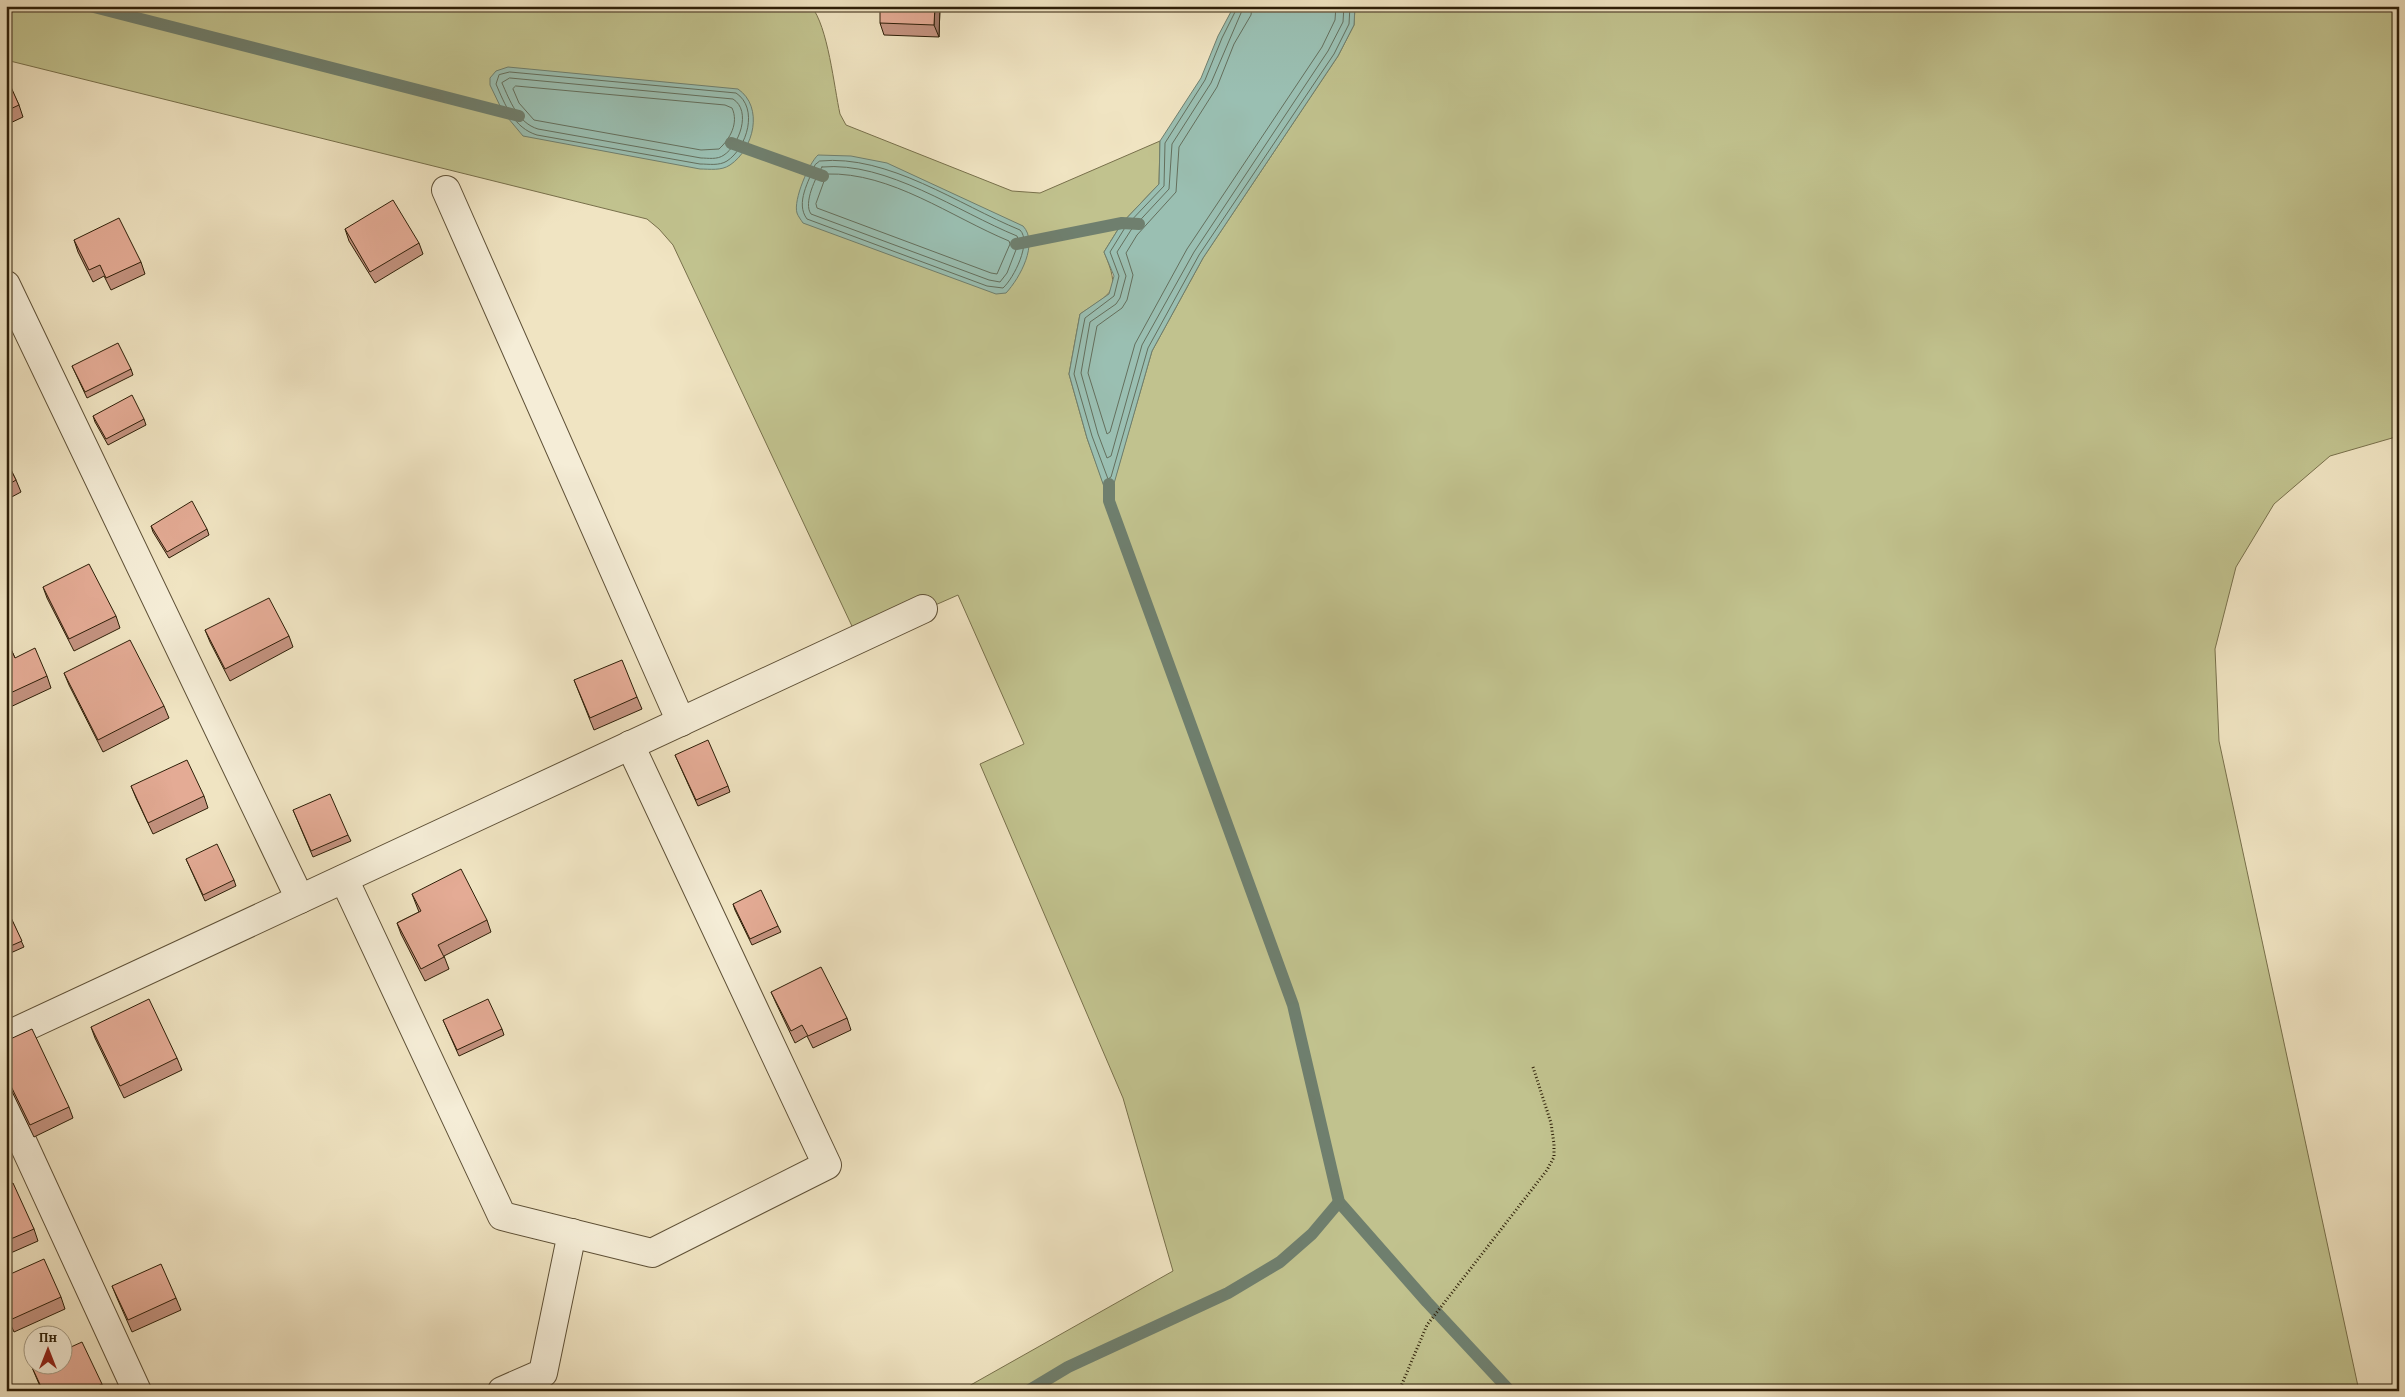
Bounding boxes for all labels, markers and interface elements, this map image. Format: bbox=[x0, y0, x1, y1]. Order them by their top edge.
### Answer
north arrow bbox=[22, 1324, 72, 1374]
text: Пн bbox=[39, 1327, 57, 1347]

